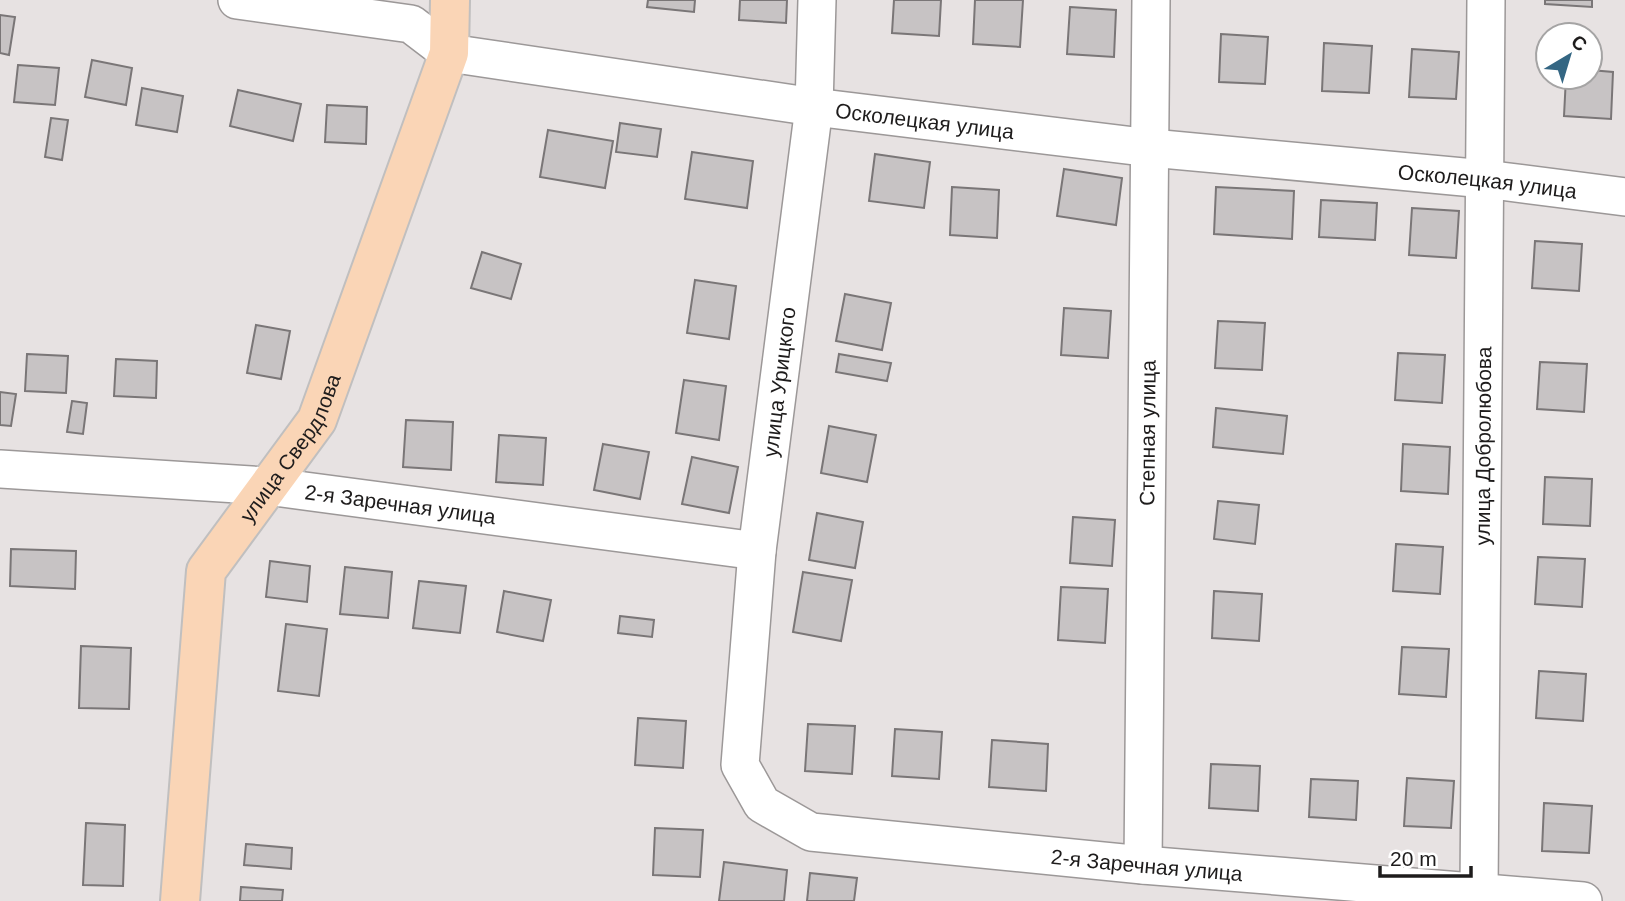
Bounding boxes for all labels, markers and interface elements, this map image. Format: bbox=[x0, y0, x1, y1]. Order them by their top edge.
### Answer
north arrow bbox=[1534, 21, 1604, 91]
text: С bbox=[1567, 30, 1591, 56]
street label: Осколецкая улица bbox=[834, 98, 1016, 143]
street label: Осколецкая улица bbox=[1397, 159, 1579, 202]
street label: улица Урицкого bbox=[758, 305, 800, 459]
street label: улица Добролюбова bbox=[1470, 346, 1495, 546]
street label: Степная улица bbox=[1135, 360, 1159, 506]
street label: улица Свердлова bbox=[235, 370, 344, 526]
street label: 2-я Заречная улица bbox=[304, 480, 497, 528]
scale bar bbox=[1380, 834, 1471, 878]
street label: 2-я Заречная улица bbox=[1050, 844, 1244, 885]
text: 20 m bbox=[1390, 847, 1437, 870]

